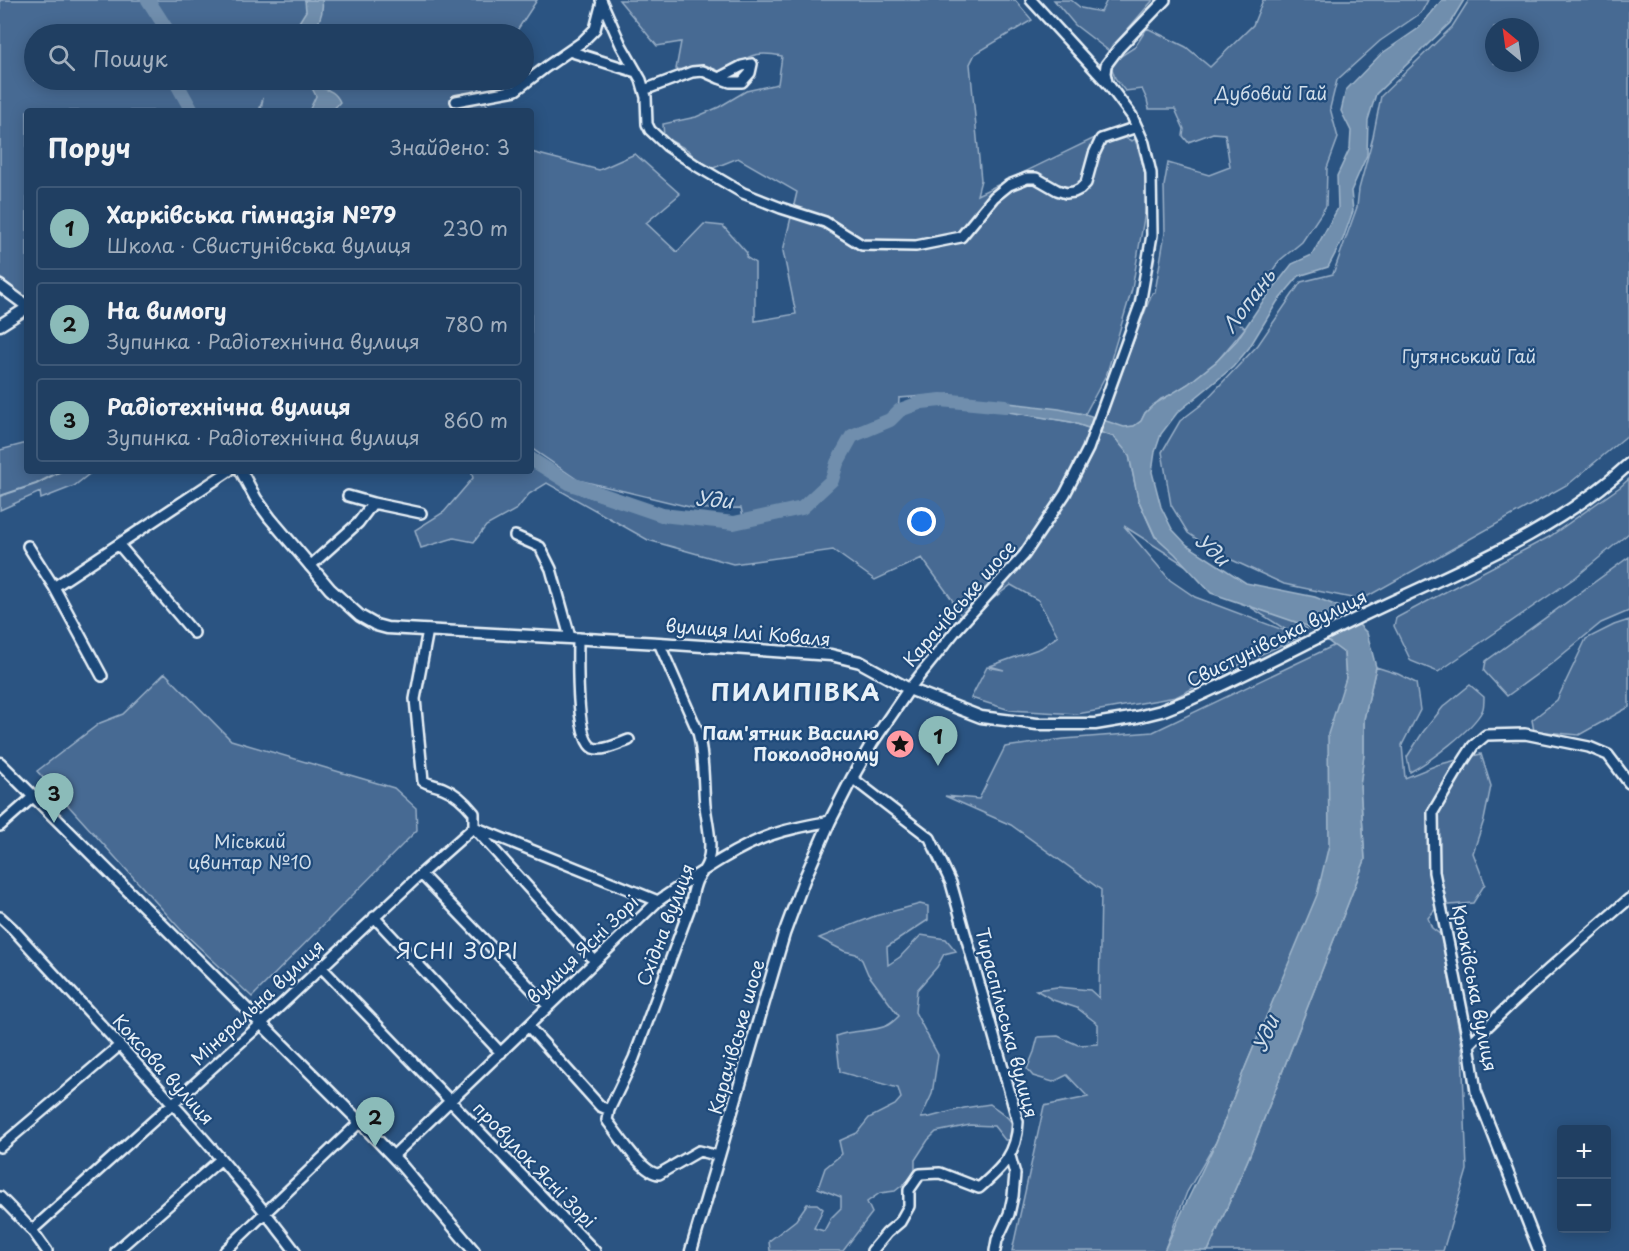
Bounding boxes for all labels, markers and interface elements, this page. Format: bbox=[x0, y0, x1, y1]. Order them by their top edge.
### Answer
north arrow bbox=[1485, 18, 1539, 72]
search box bbox=[24, 24, 534, 90]
icon: search bbox=[45, 41, 78, 74]
text: Пошук bbox=[93, 41, 168, 74]
park label: Дубовий Гай bbox=[1214, 79, 1327, 106]
text: Поруч bbox=[48, 128, 131, 167]
text: Знайдено: 3 bbox=[390, 132, 510, 162]
text: Харківська гімназія №79 bbox=[107, 197, 396, 230]
text: 1 bbox=[65, 213, 74, 243]
text: 230 m bbox=[443, 213, 508, 243]
text: Школа · Свистунівська вулиця bbox=[107, 230, 411, 260]
water label: Лопань bbox=[1214, 261, 1283, 339]
text: На вимогу bbox=[107, 293, 226, 326]
text: 2 bbox=[62, 309, 77, 339]
text: 780 m bbox=[445, 309, 508, 339]
text: Зупинка · Радіотехнічна вулиця bbox=[107, 326, 420, 356]
park label: Гутянський Гай bbox=[1402, 342, 1536, 369]
text: Радіотехнічна вулиця bbox=[107, 389, 351, 422]
text: 3 bbox=[63, 405, 76, 435]
text: 860 m bbox=[443, 405, 508, 435]
text: Зупинка · Радіотехнічна вулиця bbox=[107, 422, 420, 452]
water label: Уди bbox=[694, 482, 735, 516]
your location bbox=[907, 507, 936, 536]
water label: Уди bbox=[1189, 526, 1237, 574]
street label: Карачівське шосе bbox=[896, 534, 1022, 672]
street label: Свистунівська вулиця bbox=[1182, 582, 1371, 693]
street label: вулиця Іллі Коваля bbox=[664, 611, 832, 652]
district label: ПИЛИПІВКА bbox=[711, 673, 881, 709]
pin: 1 bbox=[918, 716, 958, 766]
place label: Пам'ятник Василю Поколодному bbox=[702, 719, 879, 767]
place icon: Пам'ятник Василю Поколодному bbox=[884, 728, 916, 760]
pin: 3 bbox=[34, 774, 74, 823]
park label: Міський цвинтар №10 bbox=[188, 827, 312, 875]
street label: Східна вулиця bbox=[629, 859, 700, 990]
street label: вулиця Ясні Зорі bbox=[520, 888, 644, 1010]
street label: Крюківська вулиця bbox=[1446, 902, 1505, 1073]
street label: Тираспільська вулиця bbox=[969, 925, 1046, 1121]
street label: Мінеральна вулиця bbox=[184, 933, 330, 1071]
district label: ЯСНІ ЗОРІ bbox=[396, 934, 520, 966]
street label: Карачівське шосе bbox=[701, 956, 771, 1117]
street label: Коксова вулиця bbox=[107, 1008, 221, 1130]
water label: Уди bbox=[1244, 1010, 1287, 1057]
street label: провулок Ясні Зорі bbox=[467, 1095, 603, 1233]
pin: 2 bbox=[356, 1098, 394, 1147]
map controls bbox=[1557, 1125, 1611, 1233]
button: + bbox=[1557, 1125, 1611, 1179]
button: − bbox=[1557, 1179, 1611, 1233]

